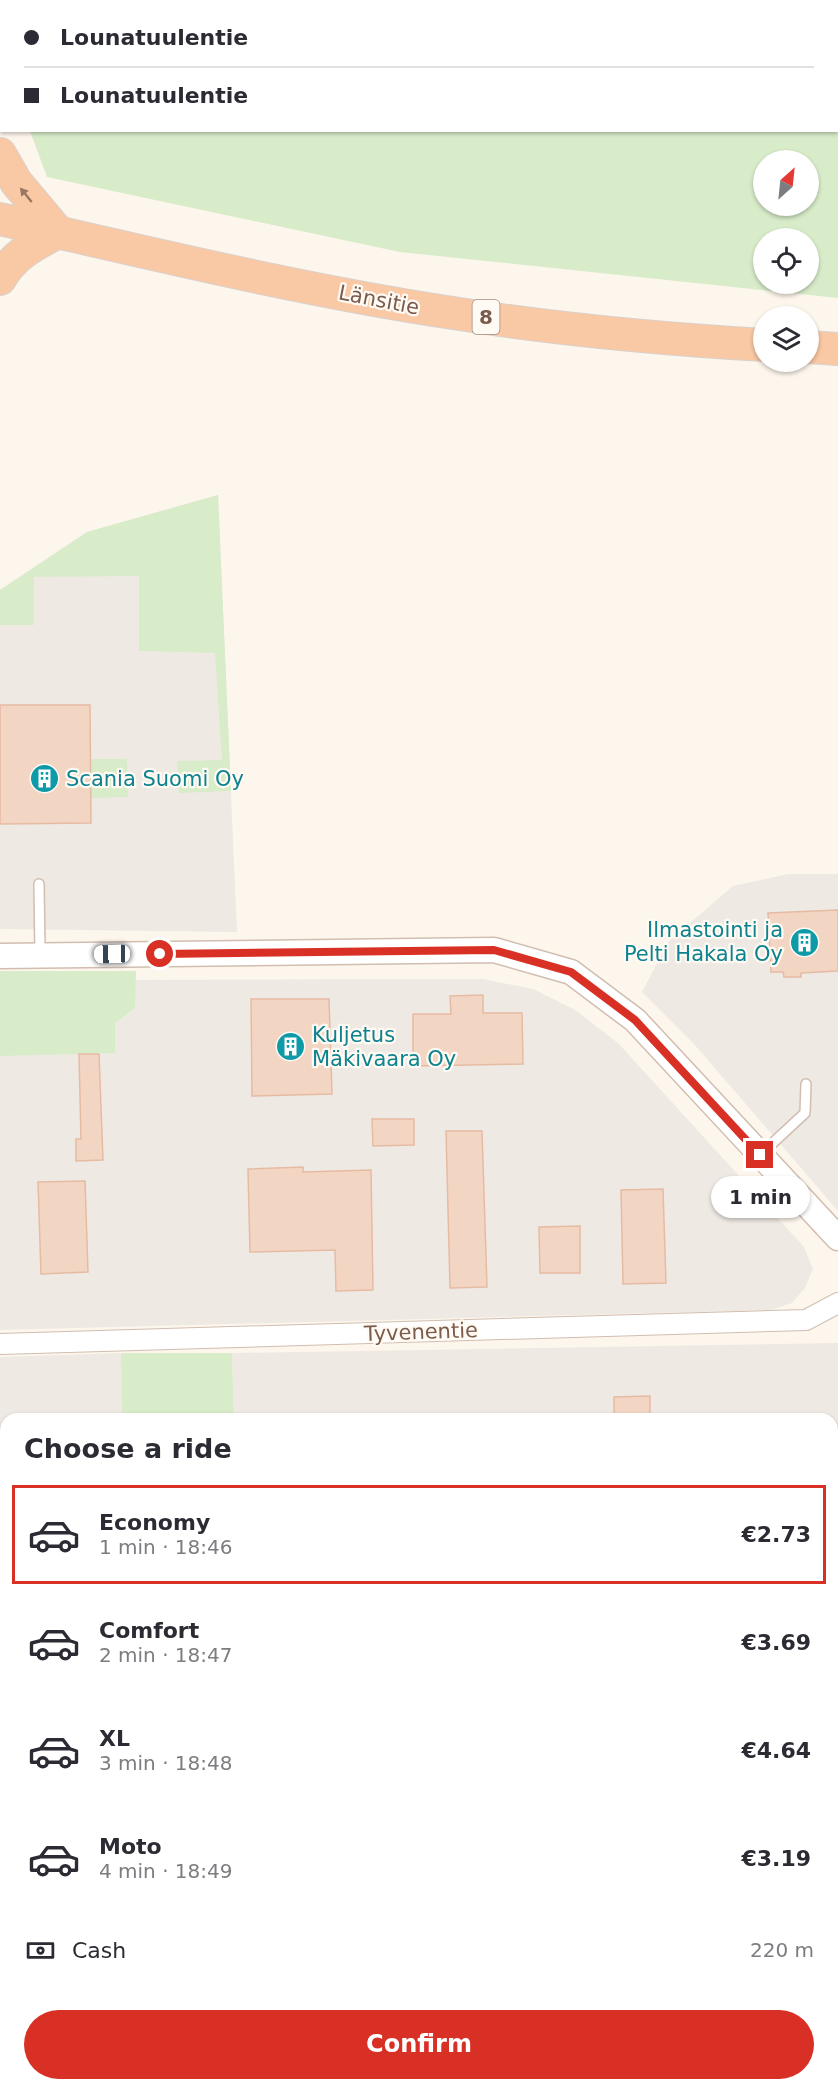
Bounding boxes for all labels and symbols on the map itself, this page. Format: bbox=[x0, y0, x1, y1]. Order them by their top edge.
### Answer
north arrow bbox=[753, 150, 819, 216]
one-way arrow bbox=[21, 187, 33, 202]
street label: Länsitie bbox=[337, 280, 421, 320]
road number: 8 bbox=[472, 300, 500, 334]
building icon: Scania Suomi Oy bbox=[29, 763, 61, 795]
place label: Scania Suomi Oy bbox=[66, 767, 244, 791]
place label: Ilmastointi ja Pelti Hakala Oy bbox=[624, 918, 783, 966]
building icon: Ilmastointi ja Pelti Hakala Oy bbox=[788, 926, 820, 958]
route start bbox=[146, 940, 173, 967]
car bbox=[94, 945, 130, 963]
place label: Kuljetus Mäkivaara Oy bbox=[312, 1023, 456, 1071]
building icon: Kuljetus Mäkivaara Oy bbox=[275, 1031, 307, 1063]
route end bbox=[746, 1141, 773, 1168]
callout: 1 min bbox=[710, 1176, 810, 1218]
street label: Tyvenentie bbox=[363, 1318, 478, 1346]

